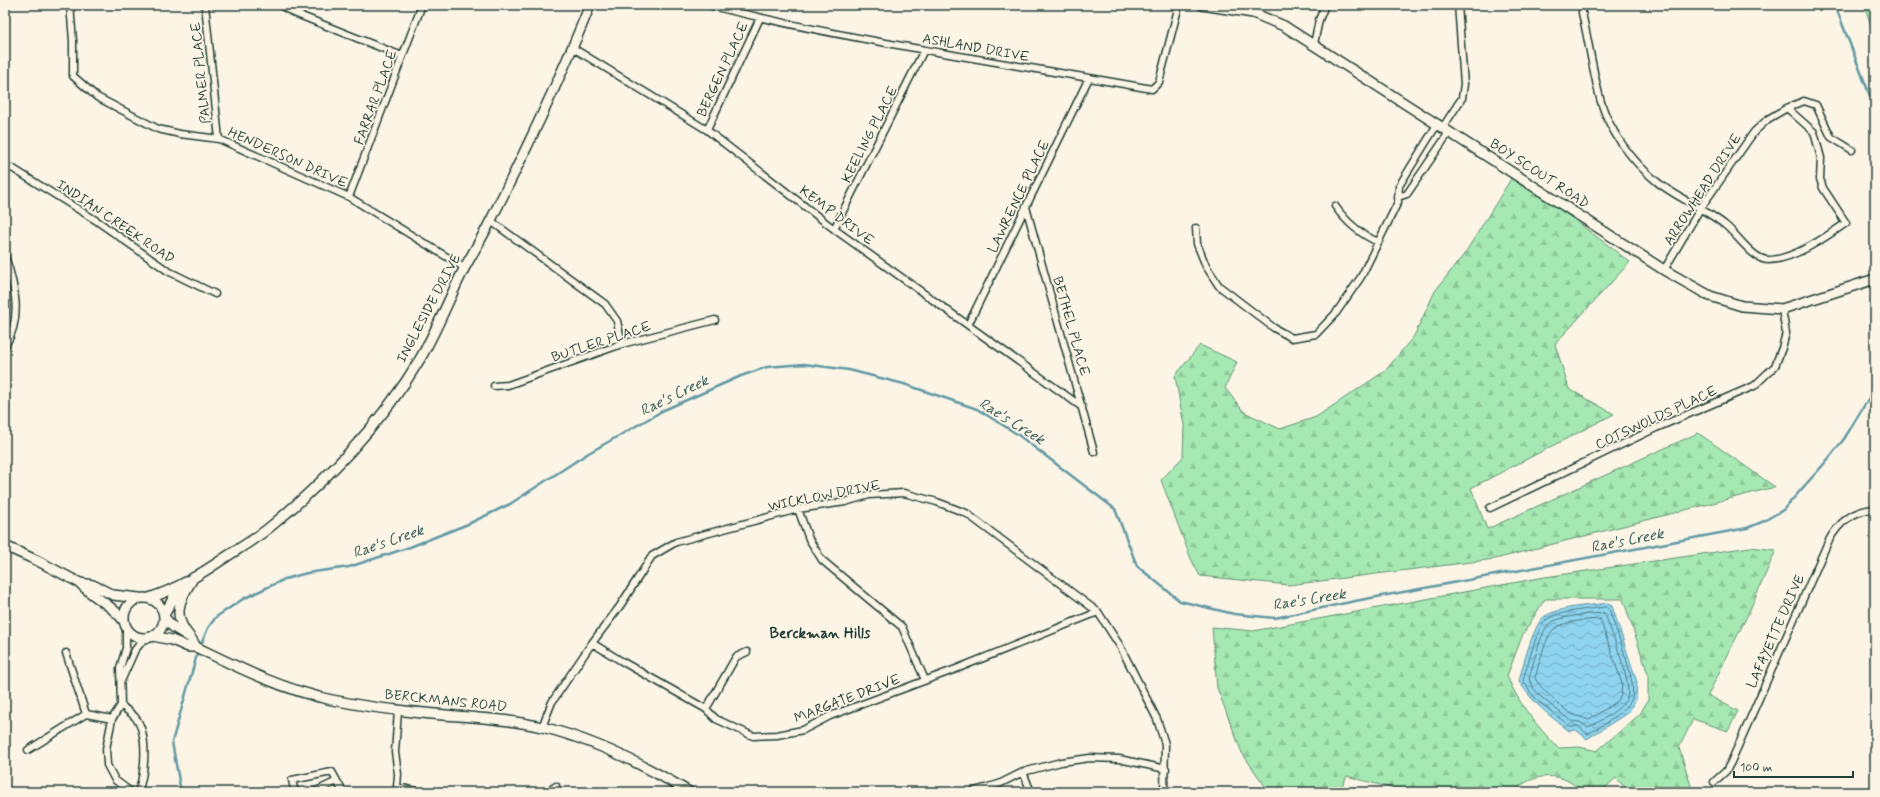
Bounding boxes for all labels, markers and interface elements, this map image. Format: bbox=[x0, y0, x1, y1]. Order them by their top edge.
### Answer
street label: BERGEN PLACE bbox=[693, 19, 753, 120]
street label: PALMER PLACE bbox=[187, 21, 215, 125]
street label: ASHLAND DRIVE bbox=[921, 30, 1031, 66]
street label: FARRAR PLACE bbox=[350, 47, 402, 148]
street label: KEELING PLACE bbox=[838, 83, 902, 186]
street label: HENDERSON DRIVE bbox=[225, 123, 350, 192]
street label: ARROWHEAD DRIVE bbox=[1660, 130, 1746, 249]
street label: BOY SCOUT ROAD bbox=[1486, 135, 1593, 213]
street label: LAWRENCE PLACE bbox=[984, 137, 1054, 256]
street label: INDIAN CREEK ROAD bbox=[53, 176, 178, 268]
street label: KEMP DRIVE bbox=[795, 182, 877, 250]
street label: INGLESIDE DRIVE bbox=[393, 251, 465, 366]
street label: BETHEL PLACE bbox=[1048, 274, 1094, 378]
street label: BUTLER PLACE bbox=[549, 317, 653, 366]
water label: Rae's Creek bbox=[637, 370, 713, 421]
street label: COTSWOLDS PLACE bbox=[1593, 382, 1720, 454]
water label: Rae's Creek bbox=[975, 394, 1049, 451]
street label: WICKLOW DRIVE bbox=[766, 476, 882, 516]
water label: Rae's Creek bbox=[350, 520, 428, 563]
water label: Rae's Creek bbox=[1589, 524, 1667, 558]
street label: LAFAYETTE DRIVE bbox=[1743, 572, 1809, 691]
water label: Rae's Creek bbox=[1271, 584, 1349, 616]
district label: Berckman Hills bbox=[770, 624, 871, 644]
street label: MARGATE DRIVE bbox=[792, 670, 903, 727]
street label: BERCKMANS ROAD bbox=[384, 686, 508, 716]
scale bar bbox=[1734, 753, 1853, 779]
text: 100 m bbox=[1740, 760, 1772, 776]

